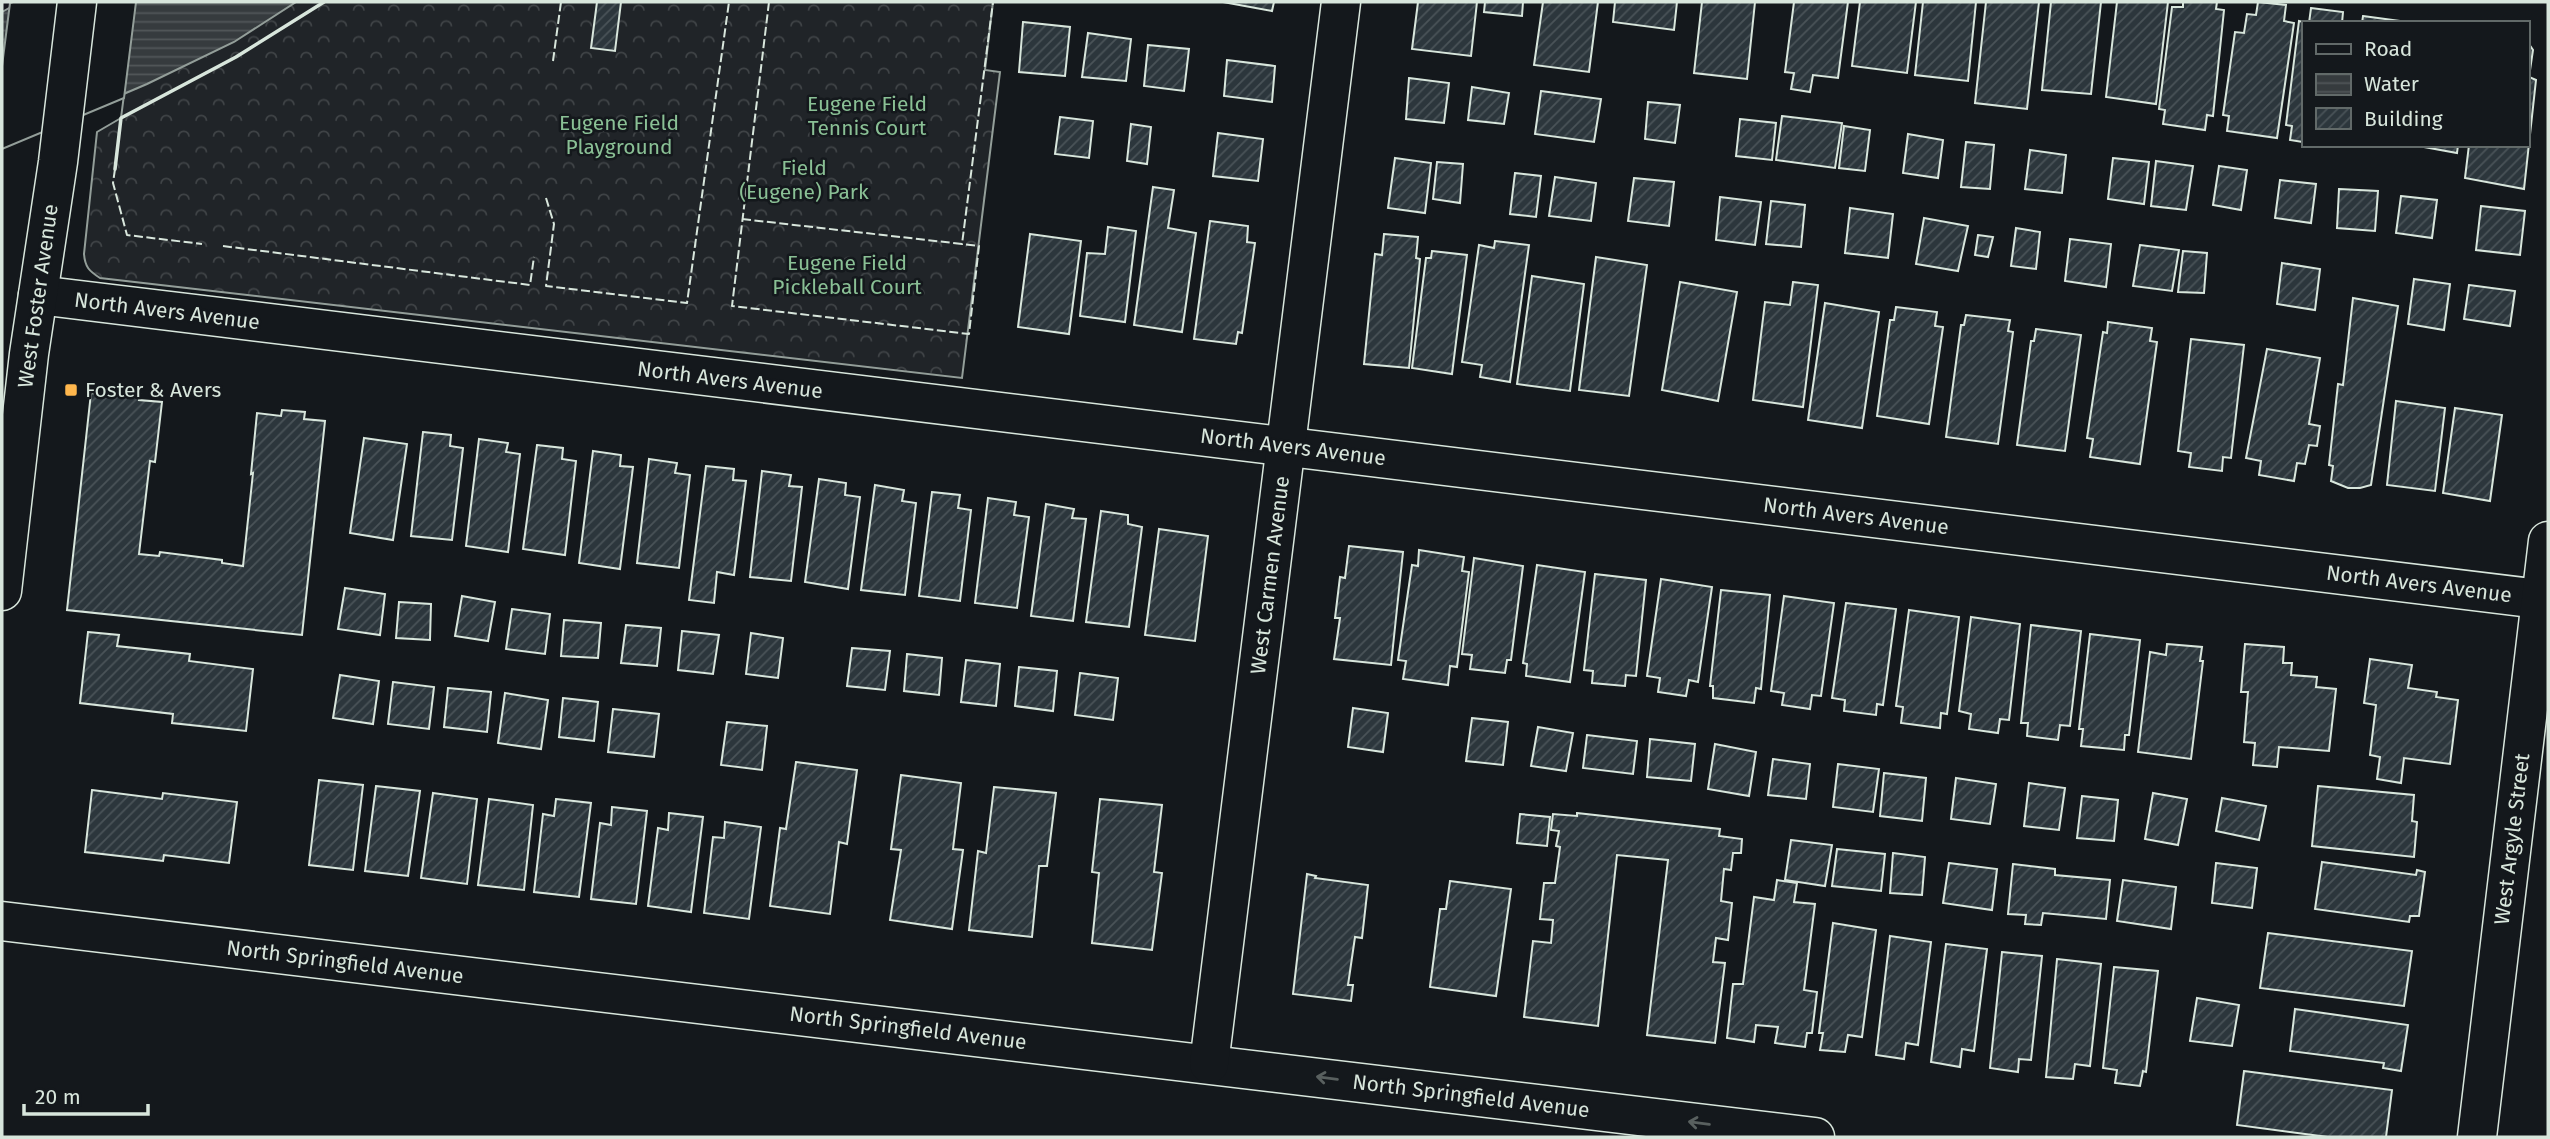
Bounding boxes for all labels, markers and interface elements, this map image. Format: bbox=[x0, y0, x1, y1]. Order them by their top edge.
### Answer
legend bbox=[2302, 21, 2529, 147]
text: Road bbox=[2364, 36, 2412, 62]
text: Water bbox=[2364, 71, 2419, 97]
park label: Eugene Field Tennis Court bbox=[807, 91, 927, 141]
text: Building bbox=[2364, 106, 2443, 132]
park label: Eugene Field Playground bbox=[559, 110, 679, 160]
park label: Field (Eugene) Park bbox=[739, 155, 869, 205]
street label: West Foster Avenue bbox=[12, 202, 64, 390]
park label: Eugene Field Pickleball Court bbox=[772, 250, 922, 300]
street label: North Avers Avenue bbox=[73, 287, 261, 335]
street label: North Avers Avenue bbox=[636, 356, 824, 404]
place label: Foster & Avers bbox=[85, 377, 221, 403]
marker: Foster & Avers bbox=[63, 382, 79, 398]
street label: North Avers Avenue bbox=[1199, 423, 1387, 471]
street label: West Carmen Avenue bbox=[1245, 474, 1295, 676]
street label: North Avers Avenue bbox=[1762, 492, 1950, 540]
street label: North Avers Avenue bbox=[2325, 560, 2513, 608]
street label: West Argyle Street bbox=[2489, 751, 2535, 926]
street label: North Springfield Avenue bbox=[225, 935, 465, 989]
street label: North Springfield Avenue bbox=[788, 1001, 1028, 1055]
street label: North Springfield Avenue bbox=[1351, 1069, 1591, 1123]
scale bar bbox=[24, 1072, 149, 1116]
one-way arrow bbox=[1316, 1072, 1339, 1085]
text: 20 m bbox=[35, 1084, 81, 1110]
one-way arrow bbox=[1688, 1117, 1710, 1130]

